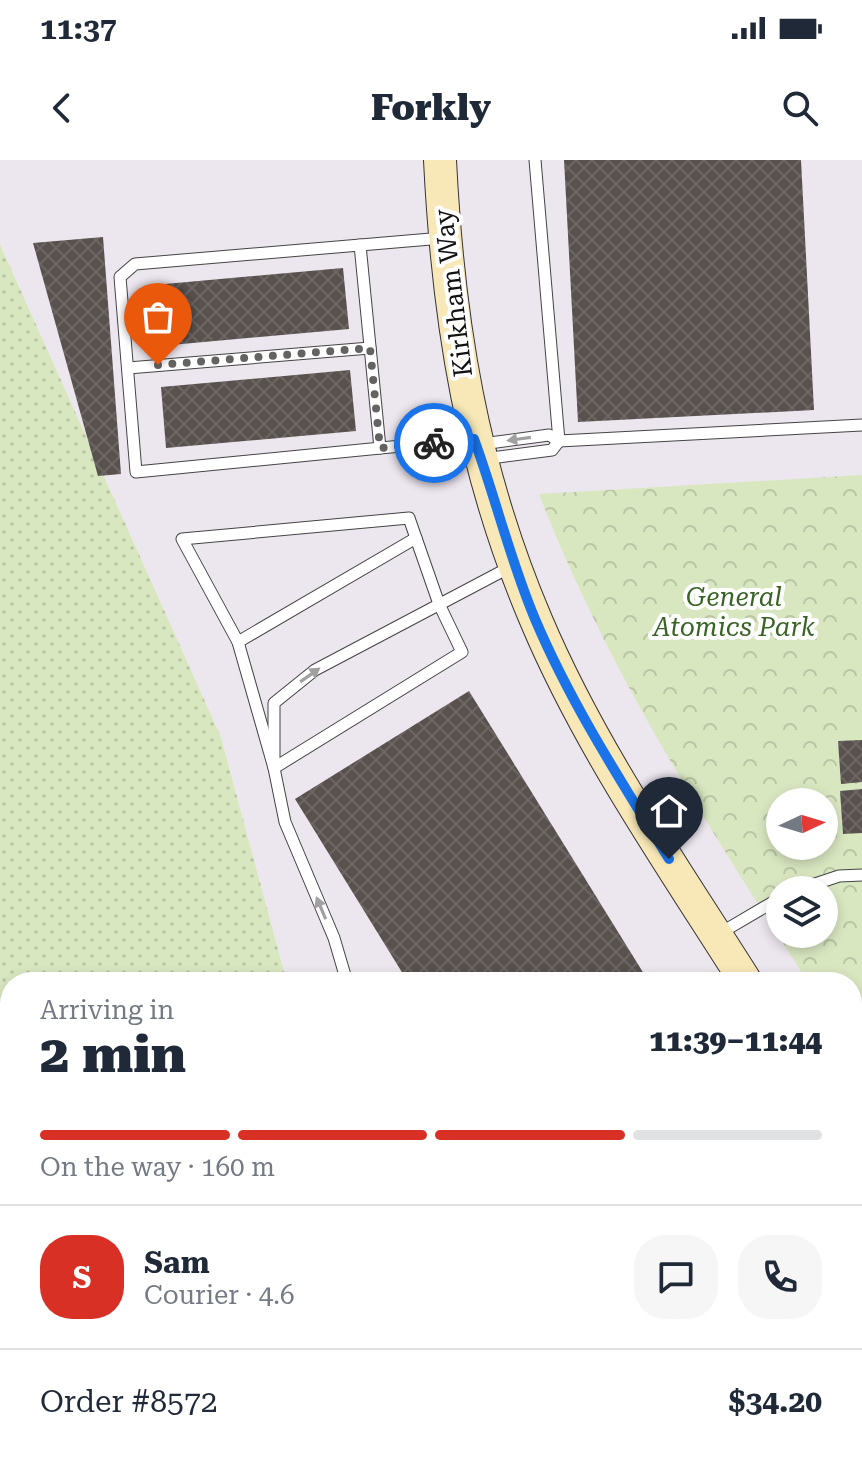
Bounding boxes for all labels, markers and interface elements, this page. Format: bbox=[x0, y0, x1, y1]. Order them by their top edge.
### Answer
text: 11:37 bbox=[40, 11, 117, 46]
icon: back bbox=[40, 86, 84, 130]
icon: search bbox=[778, 86, 822, 130]
text: Forkly bbox=[371, 87, 491, 129]
street label: Kirkham Way bbox=[428, 207, 478, 379]
pin bbox=[124, 283, 192, 365]
icon: bag bbox=[136, 295, 180, 339]
courier bbox=[394, 403, 474, 483]
icon: bike bbox=[412, 421, 456, 465]
one-way arrow bbox=[506, 433, 531, 446]
park label: General Atomics Park bbox=[651, 582, 816, 642]
one-way arrow bbox=[300, 668, 321, 683]
pin bbox=[635, 777, 703, 859]
north arrow bbox=[766, 788, 838, 860]
map controls bbox=[766, 788, 838, 948]
icon: home bbox=[647, 789, 691, 833]
button: layers bbox=[766, 876, 838, 948]
one-way arrow bbox=[315, 897, 328, 920]
text: Arriving in bbox=[40, 995, 174, 1025]
text: 11:39–11:44 bbox=[649, 1023, 822, 1058]
text: 2 min bbox=[40, 1024, 186, 1085]
text: On the way · 160 m bbox=[40, 1152, 275, 1182]
button: chat bbox=[634, 1235, 718, 1319]
button: phone bbox=[738, 1235, 822, 1319]
text: Sam bbox=[144, 1245, 210, 1280]
text: S bbox=[73, 1260, 91, 1295]
text: Courier · 4.6 bbox=[144, 1280, 294, 1310]
text: Order #8572 bbox=[40, 1384, 218, 1419]
text: $34.20 bbox=[729, 1384, 822, 1419]

